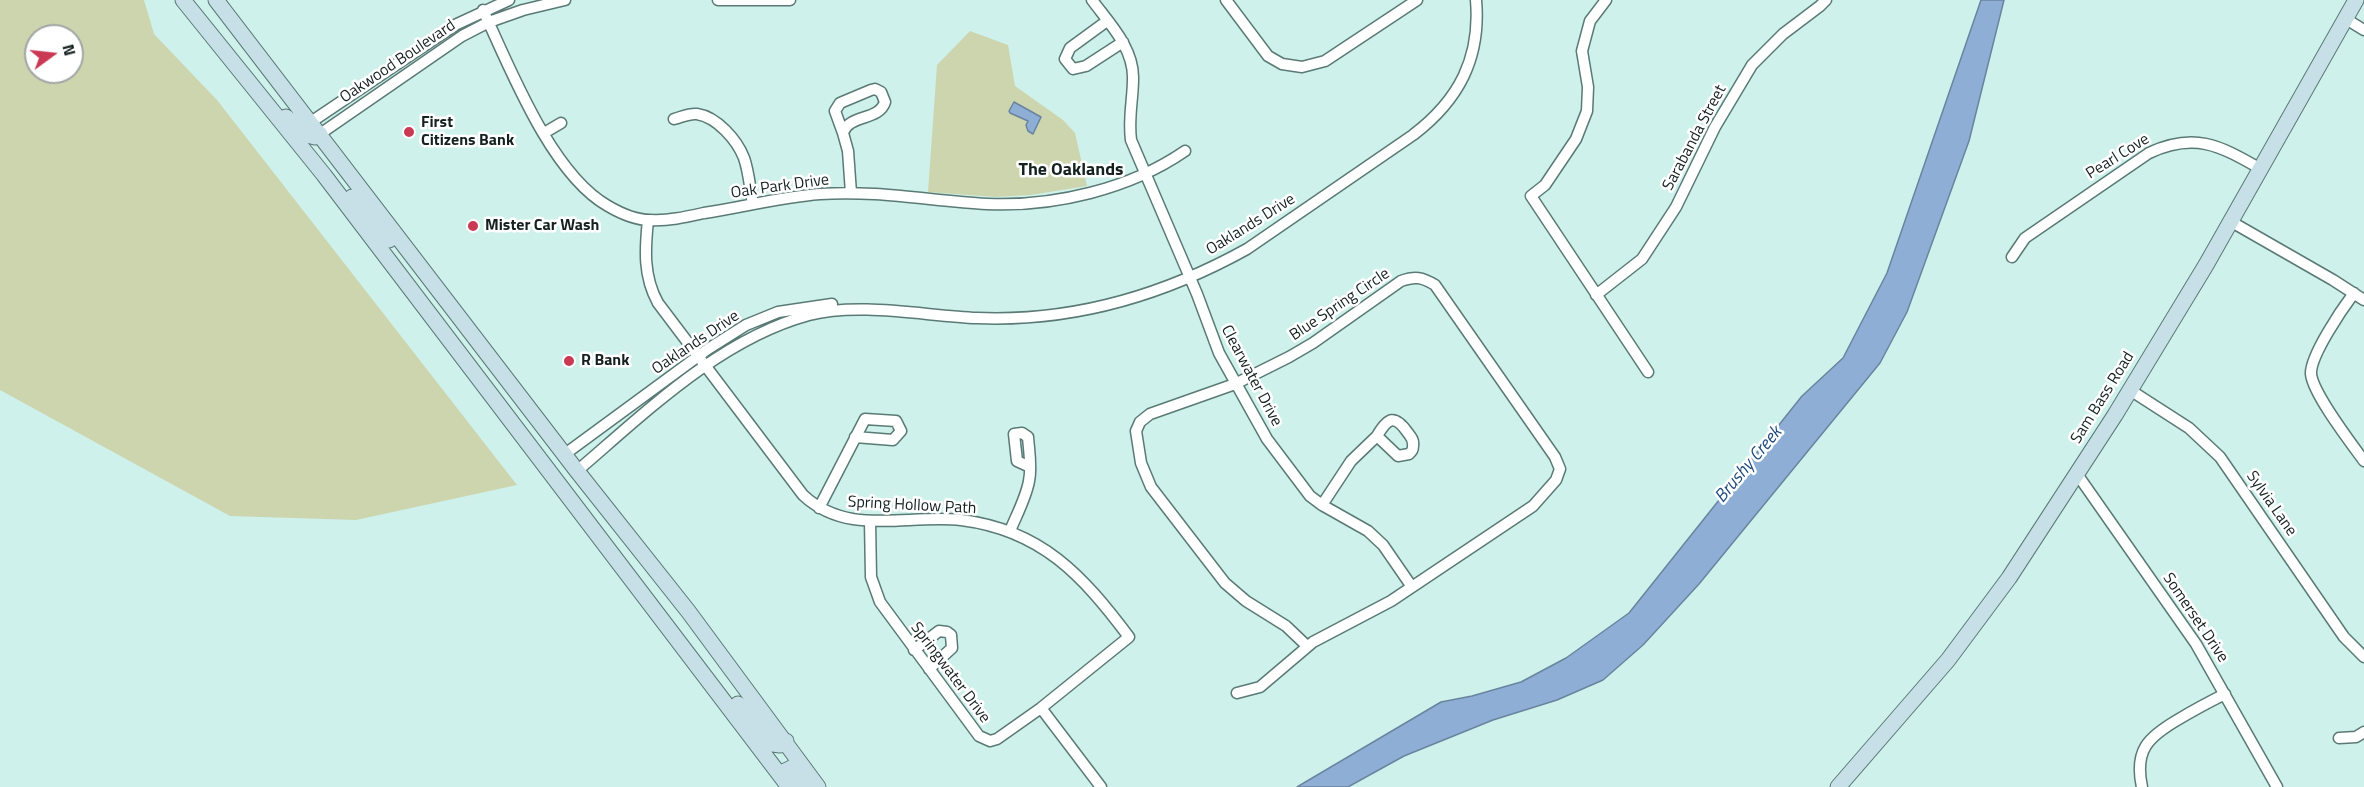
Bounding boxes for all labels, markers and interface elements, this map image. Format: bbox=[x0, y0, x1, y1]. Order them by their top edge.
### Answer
street label: Oakwood Boulevard bbox=[337, 16, 459, 108]
north arrow bbox=[24, 24, 84, 84]
text: N bbox=[56, 41, 82, 58]
street label: Sarabanda Street bbox=[1659, 82, 1731, 194]
place label: First Citizens Bank bbox=[421, 113, 514, 151]
marker: First Citizens Bank bbox=[402, 125, 416, 139]
street label: Pearl Cove bbox=[2083, 130, 2153, 184]
district label: The Oaklands bbox=[1018, 160, 1124, 182]
street label: Oak Park Drive bbox=[730, 171, 830, 203]
street label: Oaklands Drive bbox=[1203, 190, 1299, 260]
place label: Mister Car Wash bbox=[485, 216, 599, 236]
marker: Mister Car Wash bbox=[466, 219, 480, 233]
street label: Blue Spring Circle bbox=[1286, 264, 1394, 346]
street label: Oaklands Drive bbox=[649, 307, 743, 379]
street label: Clearwater Drive bbox=[1216, 322, 1286, 430]
street label: Sam Bass Road bbox=[2067, 349, 2139, 447]
place label: R Bank bbox=[581, 351, 629, 371]
marker: R Bank bbox=[562, 354, 576, 368]
water label: Brushy Creek bbox=[1711, 422, 1787, 508]
street label: Sylvia Lane bbox=[2242, 468, 2300, 540]
street label: Spring Hollow Path bbox=[847, 493, 977, 519]
street label: Somerset Drive bbox=[2158, 570, 2232, 666]
street label: Springwater Drive bbox=[906, 619, 994, 727]

